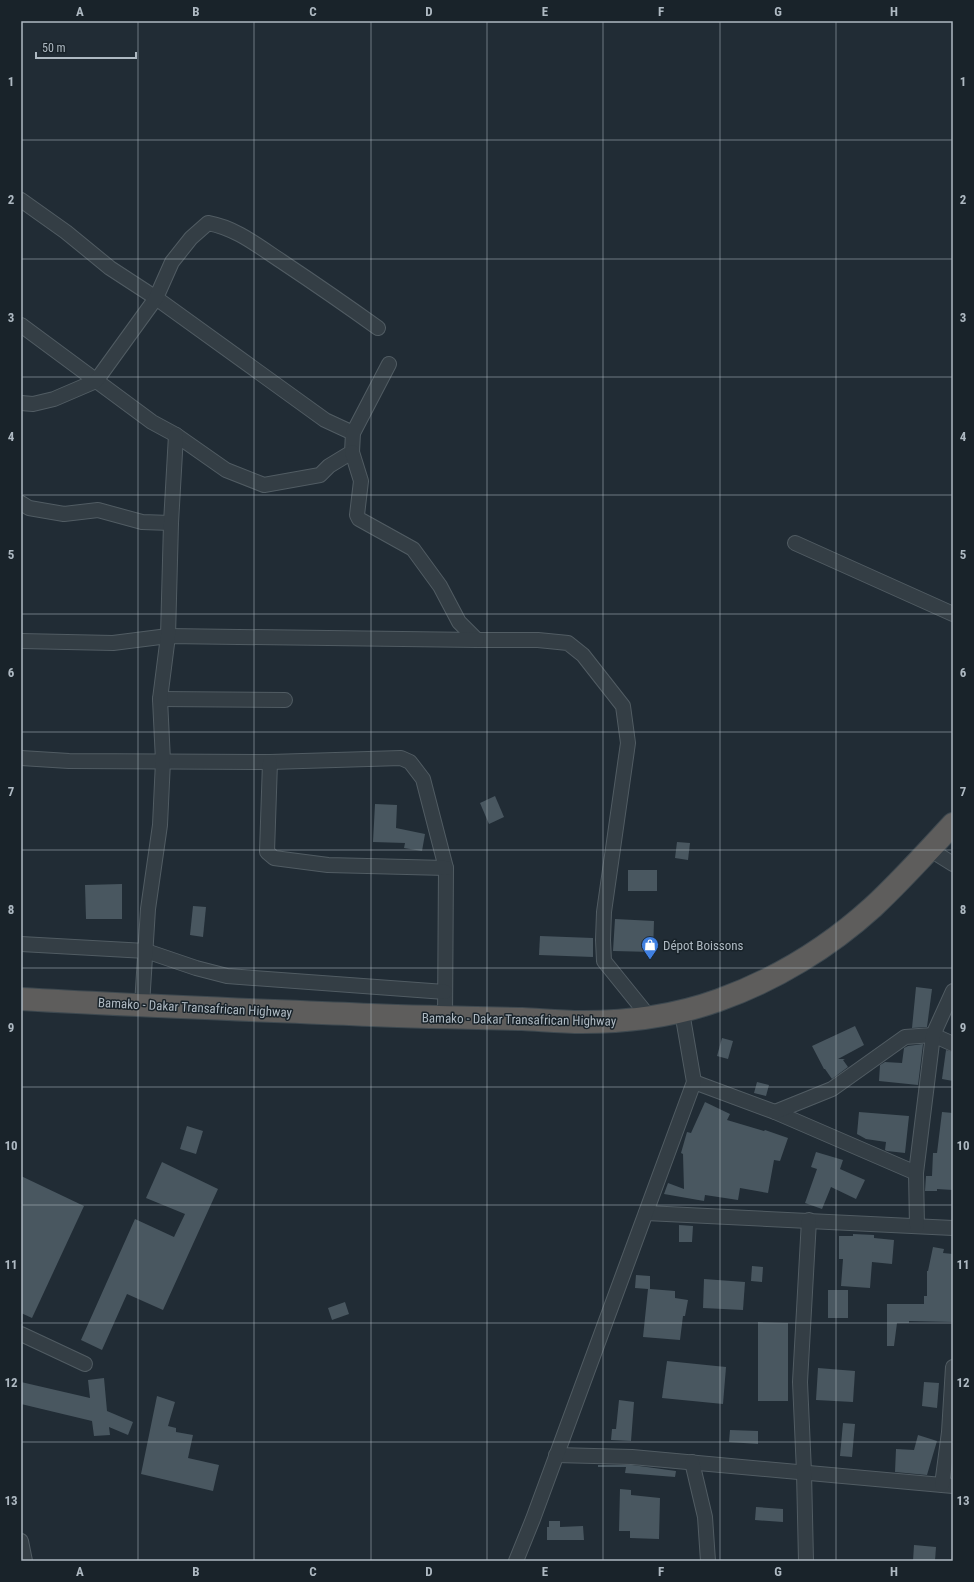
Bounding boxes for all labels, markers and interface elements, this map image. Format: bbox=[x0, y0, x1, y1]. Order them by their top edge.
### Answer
text: A bbox=[76, 4, 84, 19]
text: B bbox=[192, 4, 200, 19]
text: C bbox=[309, 4, 317, 19]
text: D bbox=[425, 4, 433, 19]
text: E bbox=[542, 4, 549, 19]
text: F bbox=[658, 4, 664, 19]
text: G bbox=[774, 4, 782, 19]
text: H bbox=[890, 4, 898, 19]
scale bar bbox=[36, 34, 136, 60]
text: 50 m bbox=[42, 41, 66, 55]
text: 1 bbox=[8, 74, 14, 89]
text: 1 bbox=[960, 74, 966, 89]
text: 2 bbox=[8, 192, 15, 207]
text: 2 bbox=[960, 192, 967, 207]
text: 3 bbox=[8, 310, 14, 325]
text: 3 bbox=[960, 310, 966, 325]
text: 4 bbox=[8, 429, 15, 444]
text: 4 bbox=[960, 429, 967, 444]
text: 5 bbox=[8, 547, 15, 562]
text: 5 bbox=[960, 547, 967, 562]
text: 6 bbox=[8, 665, 15, 680]
text: 6 bbox=[960, 665, 967, 680]
text: 7 bbox=[8, 784, 15, 799]
text: 7 bbox=[960, 784, 967, 799]
text: 8 bbox=[8, 902, 14, 917]
text: 8 bbox=[960, 902, 966, 917]
shop icon: Dépot Boissons bbox=[640, 935, 660, 960]
place label: Dépot Boissons bbox=[663, 938, 744, 953]
street label: Bamako - Dakar Transafrican Highway bbox=[98, 995, 293, 1020]
street label: Bamako - Dakar Transafrican Highway bbox=[422, 1010, 617, 1029]
text: 9 bbox=[8, 1020, 14, 1035]
text: 9 bbox=[960, 1020, 966, 1035]
text: 10 bbox=[4, 1138, 18, 1153]
text: 10 bbox=[956, 1138, 970, 1153]
text: 11 bbox=[4, 1257, 18, 1272]
text: 11 bbox=[956, 1257, 970, 1272]
text: 12 bbox=[4, 1375, 18, 1390]
text: 12 bbox=[956, 1375, 970, 1390]
text: 13 bbox=[4, 1493, 18, 1508]
text: 13 bbox=[956, 1493, 970, 1508]
text: A bbox=[76, 1564, 84, 1579]
text: B bbox=[192, 1564, 200, 1579]
text: C bbox=[309, 1564, 317, 1579]
text: D bbox=[425, 1564, 433, 1579]
text: E bbox=[542, 1564, 549, 1579]
text: F bbox=[658, 1564, 664, 1579]
text: G bbox=[774, 1564, 782, 1579]
text: H bbox=[890, 1564, 898, 1579]

